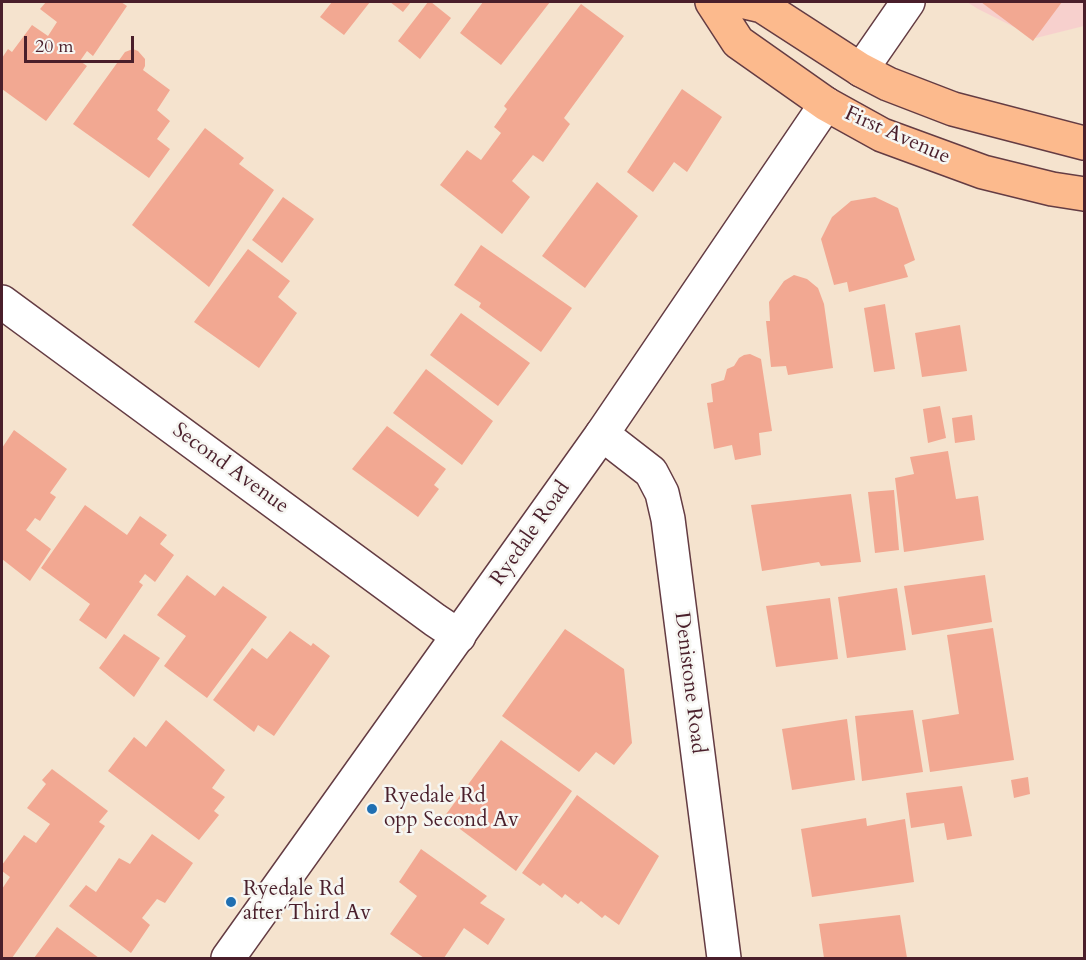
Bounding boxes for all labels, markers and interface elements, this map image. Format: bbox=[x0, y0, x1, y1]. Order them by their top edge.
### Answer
scale bar bbox=[27, 24, 136, 62]
text: 20 m bbox=[35, 34, 74, 59]
street label: First Avenue bbox=[840, 102, 954, 170]
street label: Second Avenue bbox=[167, 418, 293, 520]
street label: Ryedale Road bbox=[486, 477, 576, 591]
street label: Denistone Road bbox=[668, 611, 710, 755]
place label: Ryedale Rd opp Second Av bbox=[384, 784, 519, 834]
marker: Ryedale Rd opp Second Av bbox=[365, 802, 379, 816]
place label: Ryedale Rd after Third Av bbox=[243, 877, 371, 927]
marker: Ryedale Rd after Third Av bbox=[224, 895, 238, 909]

